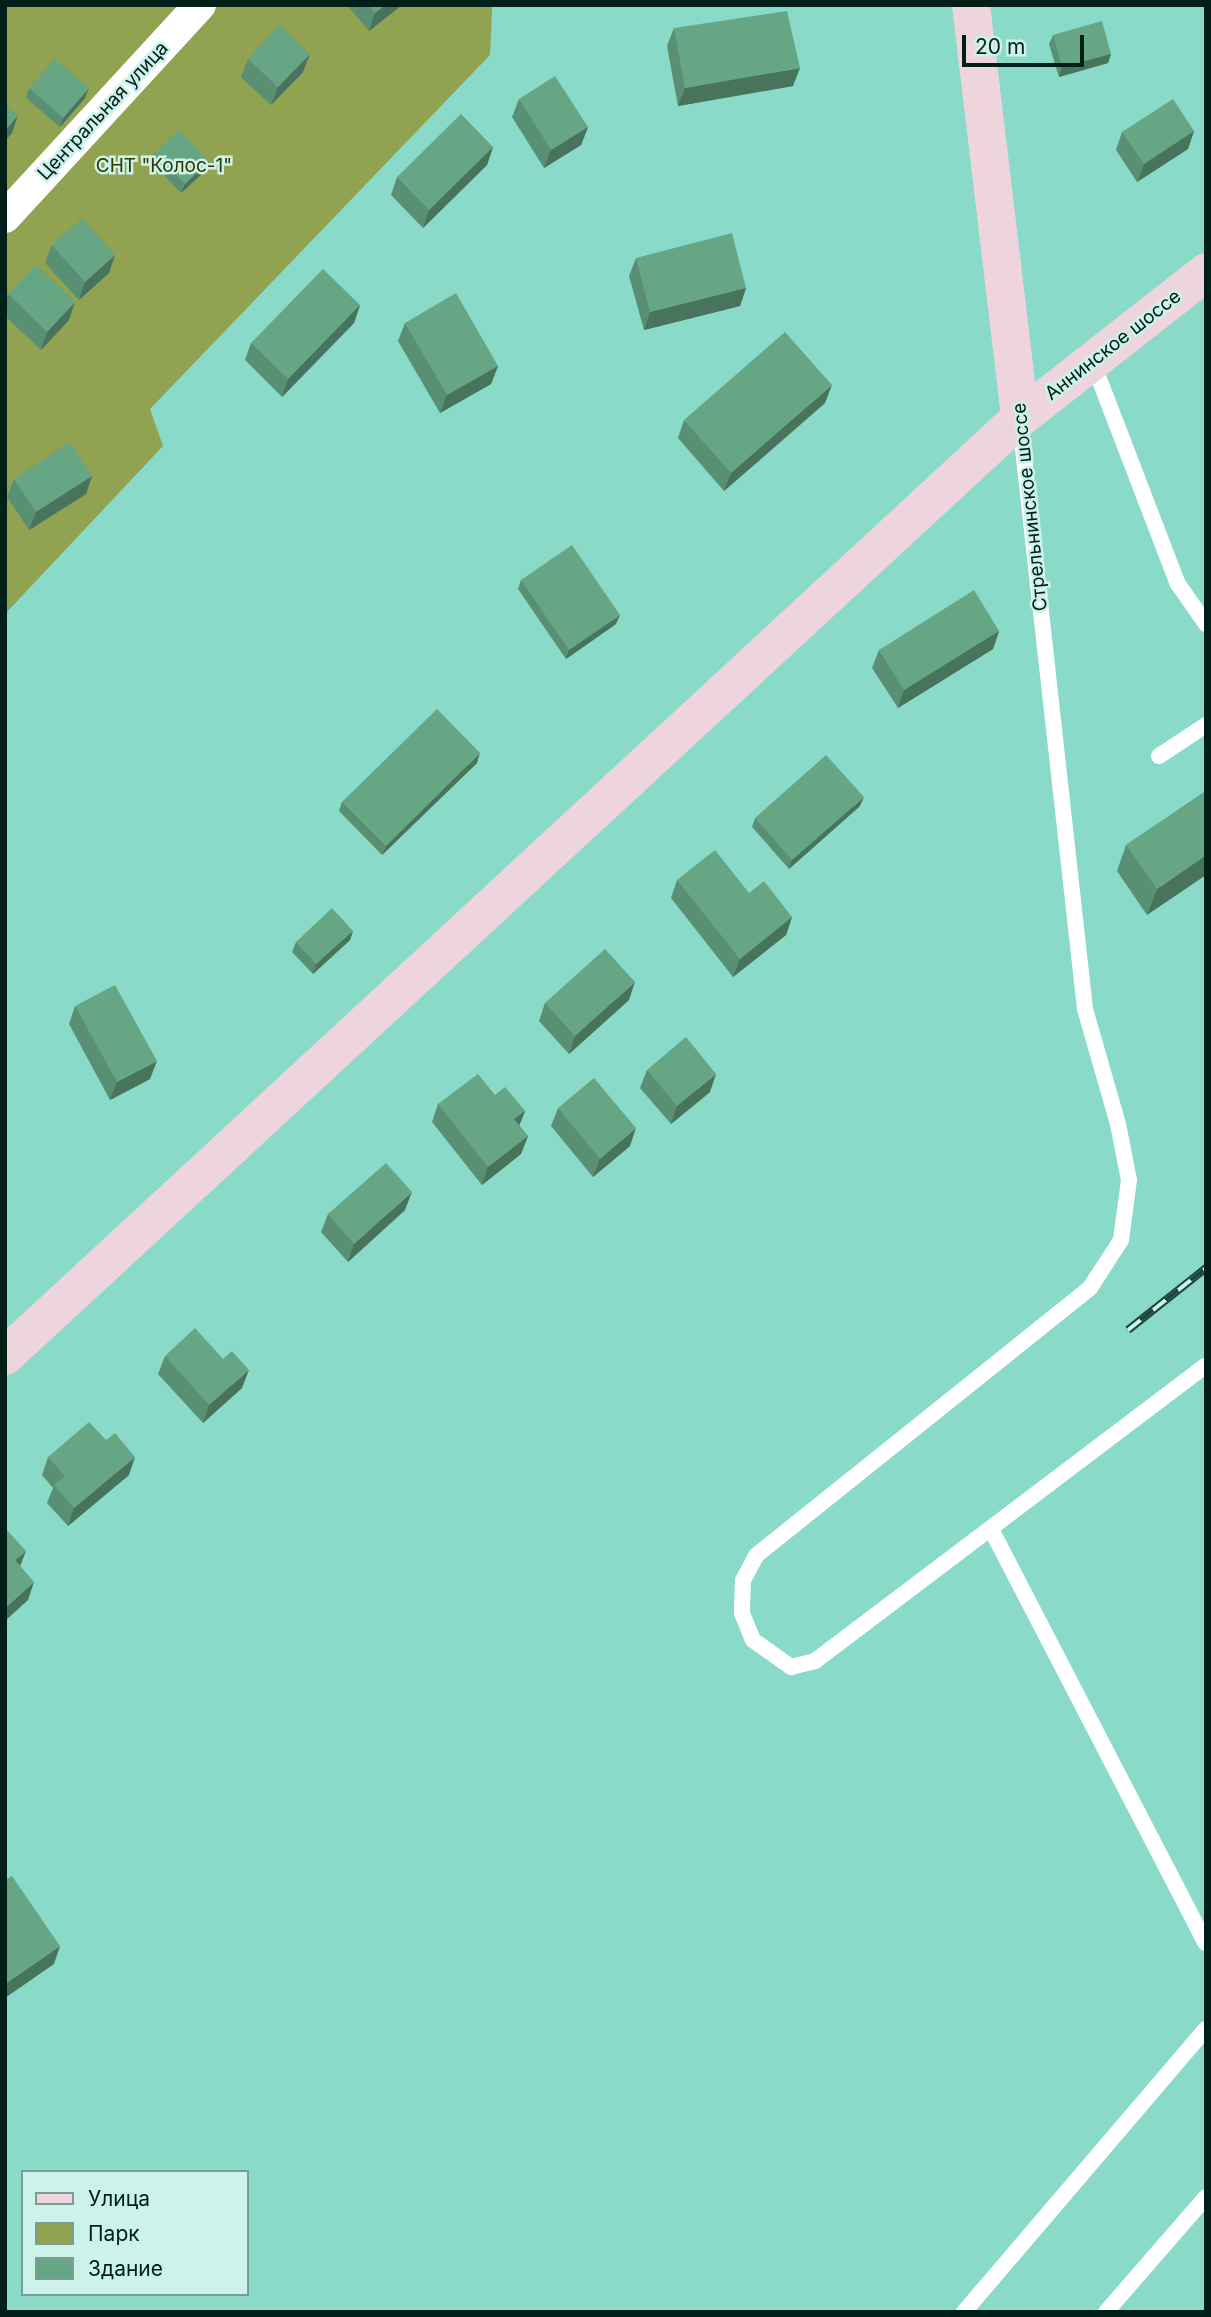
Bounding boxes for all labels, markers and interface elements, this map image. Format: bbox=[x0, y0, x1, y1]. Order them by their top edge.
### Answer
scale bar bbox=[966, 21, 1088, 65]
text: 20 m bbox=[975, 34, 1025, 59]
street label: Центральная улица bbox=[33, 37, 173, 185]
park label: СНТ "Колос-1" bbox=[96, 155, 232, 177]
street label: Аннинское шоссе bbox=[1040, 285, 1186, 405]
street label: Стрельнинское шоссе bbox=[1008, 402, 1052, 612]
legend bbox=[21, 2170, 248, 2296]
text: Улица bbox=[88, 2186, 150, 2211]
text: Парк bbox=[88, 2221, 140, 2246]
text: Здание bbox=[88, 2256, 163, 2281]

